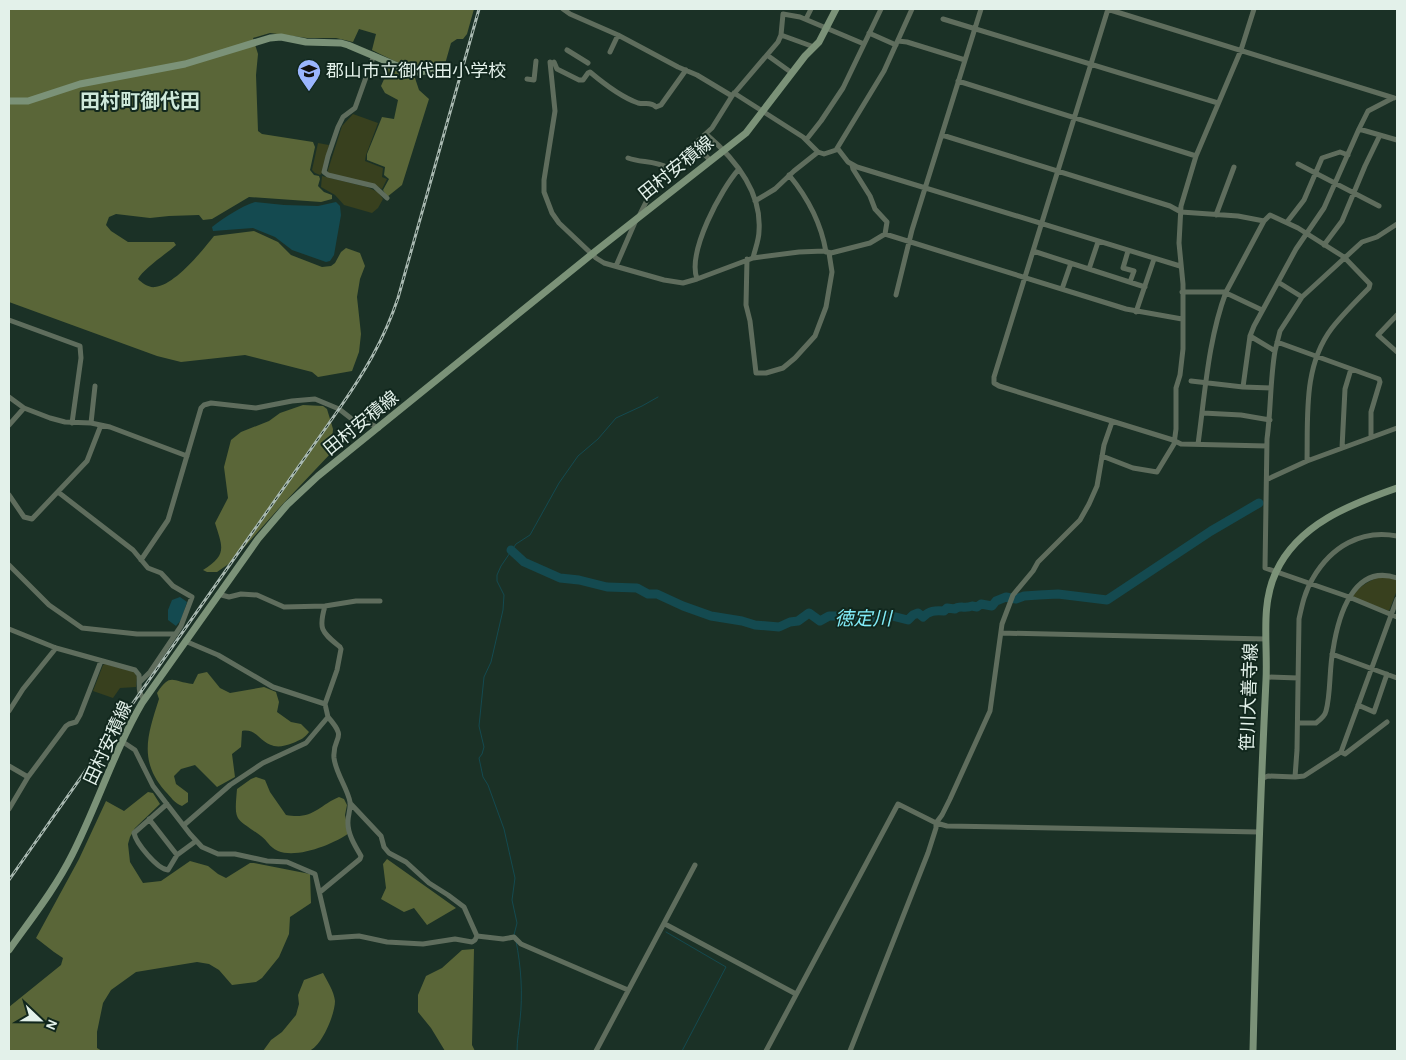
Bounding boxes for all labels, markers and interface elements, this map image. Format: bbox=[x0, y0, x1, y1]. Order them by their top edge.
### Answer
school or university icon: 郡山市立御代田小学校 bbox=[296, 58, 322, 92]
place label: 郡山市立御代田小学校 bbox=[326, 61, 506, 81]
district label: 田村町御代田 bbox=[80, 90, 200, 112]
street label: 田村安積線 bbox=[635, 132, 717, 204]
street label: 田村安積線 bbox=[320, 387, 402, 459]
water label: 徳定川 bbox=[834, 609, 893, 629]
street label: 笹川大善寺線 bbox=[1237, 643, 1261, 751]
street label: 田村安積線 bbox=[80, 698, 136, 788]
north arrow bbox=[15, 995, 65, 1045]
text: N bbox=[43, 1017, 59, 1032]

